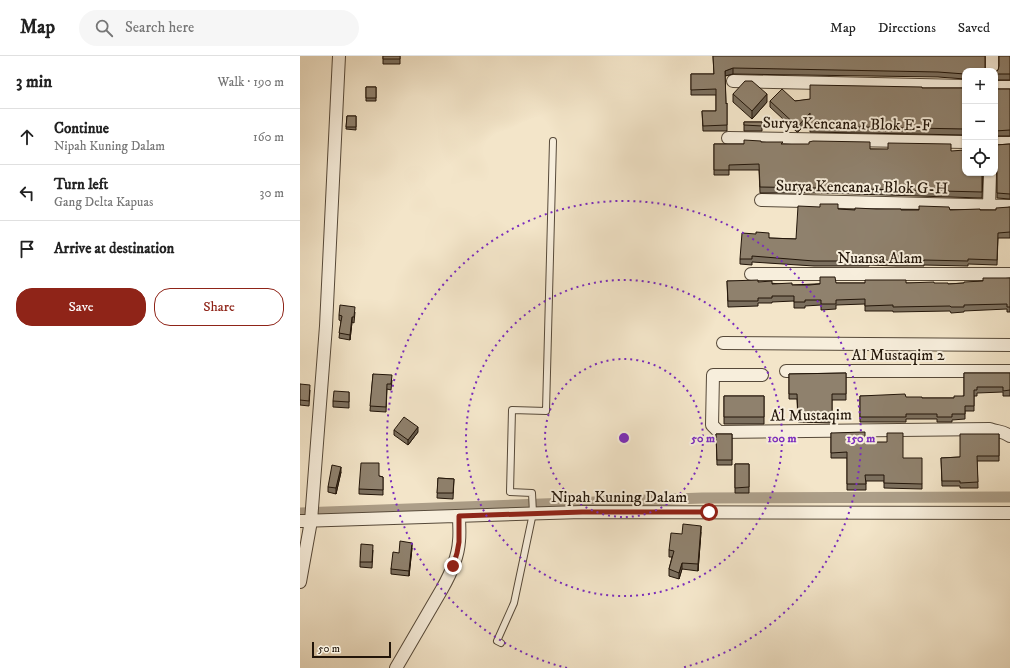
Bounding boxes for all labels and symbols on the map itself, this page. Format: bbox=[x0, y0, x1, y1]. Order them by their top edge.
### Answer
street label: Surya Kencana 1 Blok E-F bbox=[762, 113, 932, 135]
street label: Surya Kencana 1 Blok G-H bbox=[776, 175, 948, 199]
street label: Nuansa Alam bbox=[837, 248, 923, 268]
street label: Al Mustaqim 2 bbox=[851, 345, 945, 365]
street label: Al Mustaqim bbox=[770, 404, 852, 426]
centre of rings bbox=[617, 431, 631, 445]
text: 50 m bbox=[690, 431, 715, 446]
text: 100 m bbox=[768, 431, 796, 446]
text: 150 m bbox=[847, 431, 875, 446]
street label: Nipah Kuning Dalam bbox=[551, 487, 687, 507]
route start bbox=[700, 503, 718, 521]
route end bbox=[444, 557, 462, 575]
scale bar bbox=[312, 640, 391, 659]

